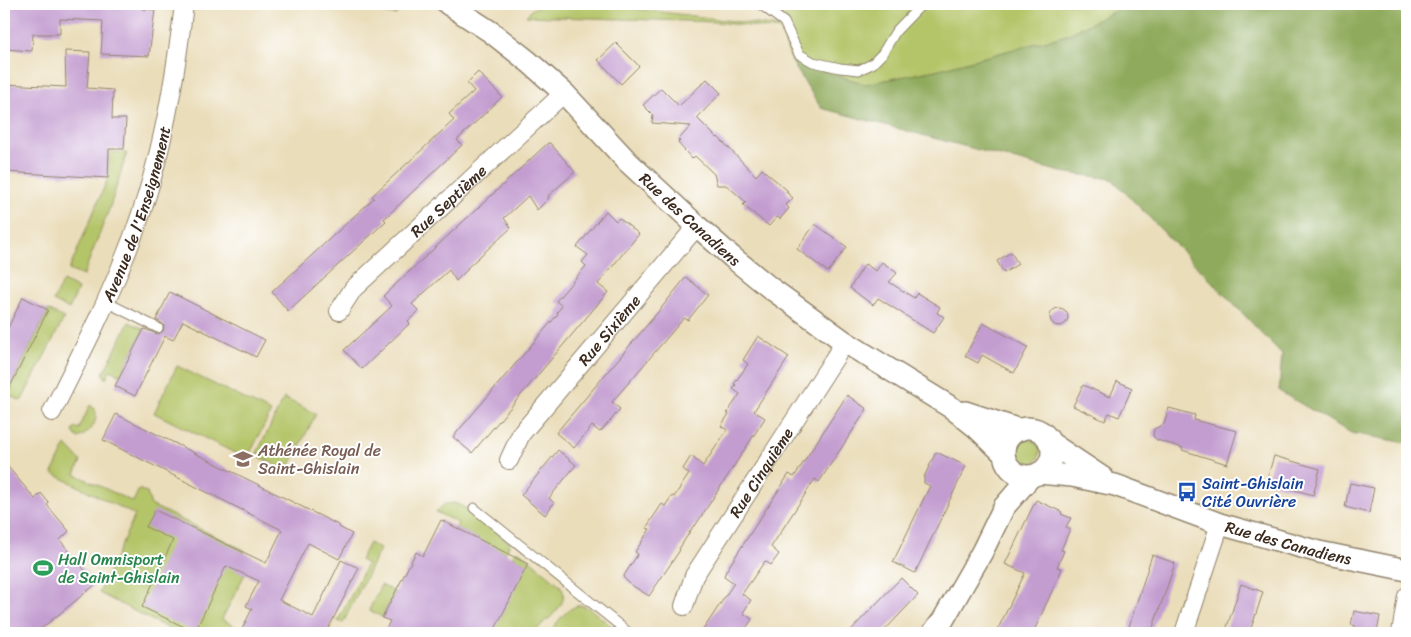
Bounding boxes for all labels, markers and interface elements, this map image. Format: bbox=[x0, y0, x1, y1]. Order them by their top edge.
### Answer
street label: Avenue de l'Enseignement bbox=[93, 123, 179, 308]
street label: Rue Septième bbox=[403, 157, 494, 245]
street label: Rue des Canadiens bbox=[632, 165, 748, 274]
street label: Rue Sixième bbox=[570, 288, 648, 373]
street label: Rue Cinquième bbox=[721, 421, 802, 524]
place label: Athénée Royal de Saint-Ghislain bbox=[257, 436, 381, 483]
school or university icon: Athénée Royal de Saint-Ghislain bbox=[232, 448, 254, 470]
place label: Saint-Ghislain Cité Ouvrière bbox=[1202, 469, 1304, 516]
bus stop icon: Saint-Ghislain Cité Ouvrière bbox=[1176, 481, 1198, 503]
street label: Rue des Canadiens bbox=[1222, 512, 1354, 573]
place label: Hall Omnisport de Saint-Ghislain bbox=[58, 545, 180, 592]
sports icon: Hall Omnisport de Saint-Ghislain bbox=[32, 557, 54, 579]

